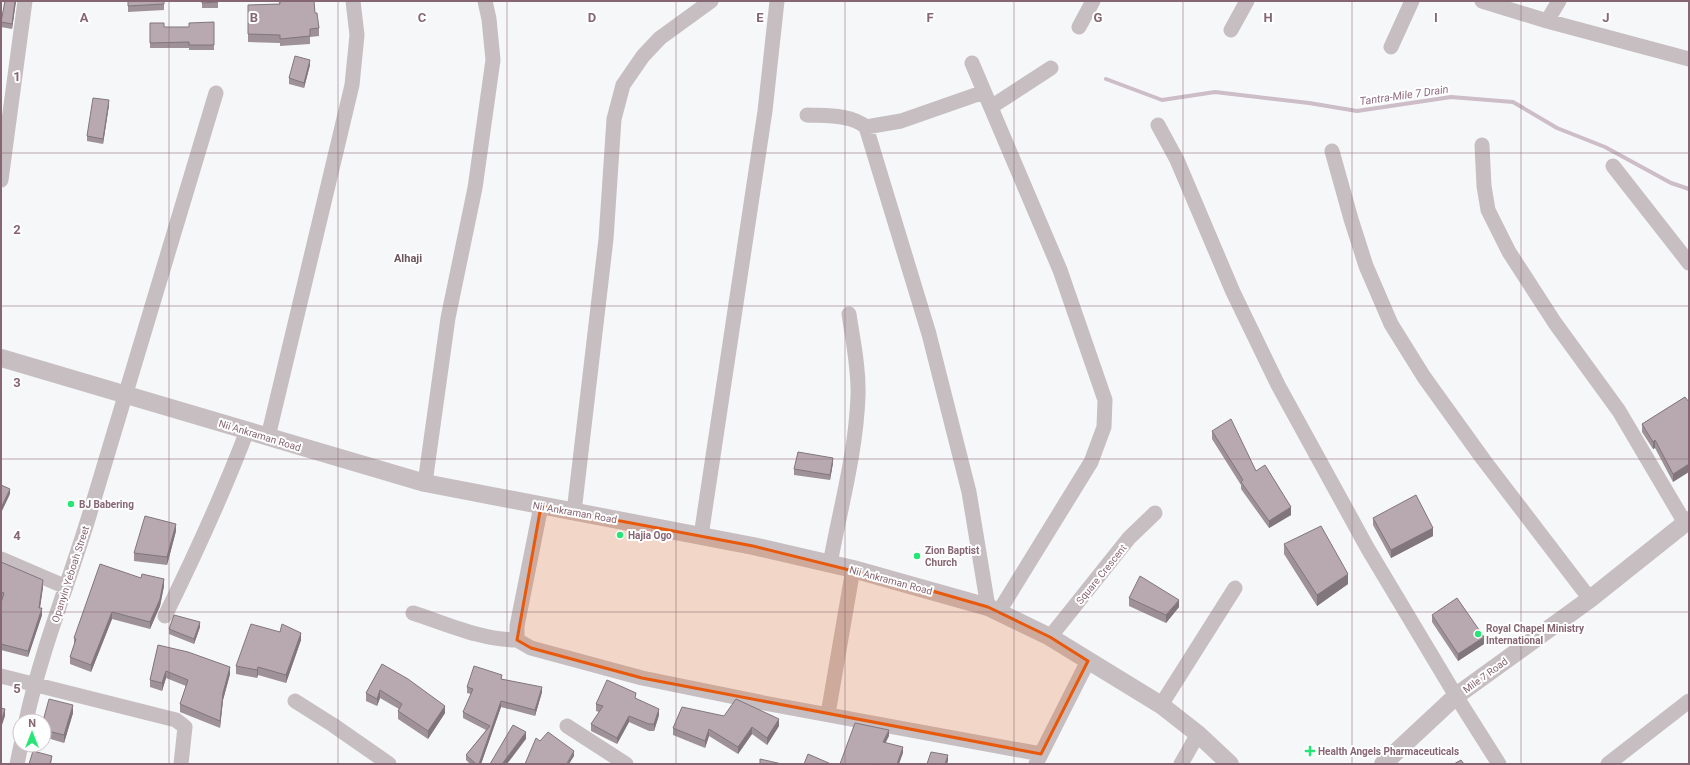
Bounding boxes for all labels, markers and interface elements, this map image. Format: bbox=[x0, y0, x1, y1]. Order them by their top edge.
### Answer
text: A bbox=[80, 10, 89, 25]
text: B bbox=[250, 10, 258, 25]
text: C bbox=[418, 10, 427, 25]
text: D bbox=[588, 10, 596, 25]
text: E bbox=[756, 10, 764, 25]
text: F bbox=[926, 10, 934, 25]
text: G bbox=[1094, 10, 1103, 25]
text: H bbox=[1263, 10, 1273, 25]
text: I bbox=[1434, 10, 1438, 25]
text: J bbox=[1602, 10, 1610, 25]
text: 1 bbox=[13, 69, 21, 84]
water label: Tantra-Mile 7 Drain bbox=[1359, 83, 1449, 108]
text: 2 bbox=[13, 222, 21, 237]
district label: Alhaji bbox=[394, 252, 422, 265]
text: 3 bbox=[13, 375, 21, 390]
street label: Nii Ankraman Road bbox=[217, 418, 302, 453]
marker: BJ Babering bbox=[66, 499, 76, 509]
place label: BJ Babering bbox=[79, 499, 134, 510]
street label: Nii Ankraman Road bbox=[532, 500, 618, 525]
street label: Opanyin Yeboah Street bbox=[50, 525, 91, 624]
text: 4 bbox=[13, 528, 21, 543]
marker: Hajia Ogo bbox=[615, 530, 625, 540]
place label: Hajia Ogo bbox=[628, 530, 672, 541]
street label: Square Crescent bbox=[1074, 542, 1129, 606]
place label: Zion Baptist Church bbox=[925, 545, 980, 568]
marker: Zion Baptist Church bbox=[912, 551, 922, 561]
street label: Nii Ankraman Road bbox=[848, 564, 934, 597]
place label: Royal Chapel Ministry International bbox=[1486, 623, 1585, 646]
marker: Royal Chapel Ministry International bbox=[1473, 629, 1483, 639]
street label: Mile 7 Road bbox=[1461, 656, 1510, 695]
text: 5 bbox=[13, 681, 21, 696]
north arrow bbox=[12, 713, 52, 753]
text: N bbox=[28, 717, 36, 730]
marker: Health Angels Pharmaceuticals bbox=[1305, 746, 1315, 756]
place label: Health Angels Pharmaceuticals bbox=[1318, 746, 1459, 757]

